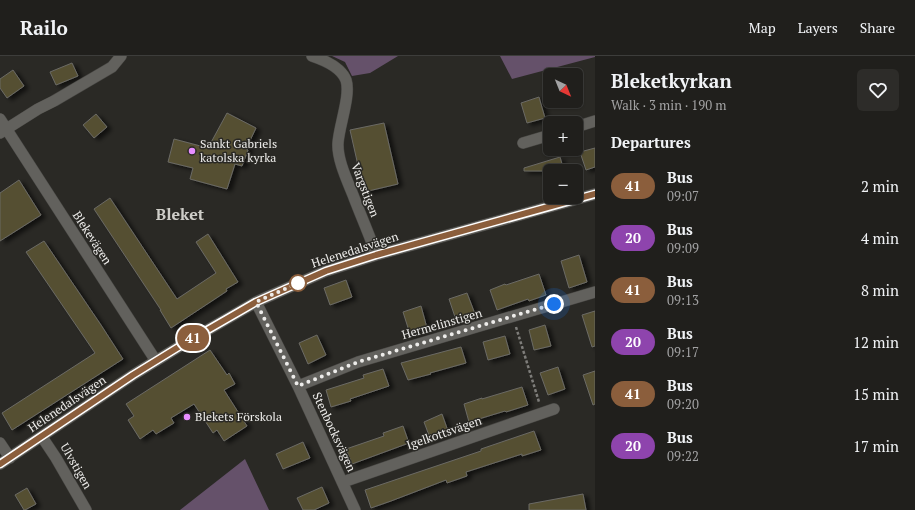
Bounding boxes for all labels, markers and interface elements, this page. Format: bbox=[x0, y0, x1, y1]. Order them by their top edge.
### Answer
text: Railo bbox=[20, 15, 68, 40]
text: Map bbox=[749, 18, 776, 37]
text: Layers bbox=[798, 18, 838, 37]
text: Share bbox=[860, 18, 895, 37]
north arrow bbox=[543, 68, 583, 108]
map controls bbox=[543, 68, 583, 204]
text: Bleketkyrkan bbox=[611, 68, 732, 93]
button: heart bbox=[857, 69, 899, 111]
text: Walk · 3 min · 190 m bbox=[611, 96, 726, 114]
button: + bbox=[543, 116, 583, 156]
text: Departures bbox=[611, 132, 691, 152]
place label: Sankt Gabriels katolska kyrka bbox=[200, 136, 277, 165]
marker: Sankt Gabriels katolska kyrka bbox=[187, 146, 197, 156]
street label: Vargstigen bbox=[348, 161, 383, 219]
button: − bbox=[543, 164, 583, 204]
text: Bus bbox=[667, 167, 693, 187]
text: 41 bbox=[625, 176, 641, 195]
text: 2 min bbox=[861, 176, 899, 196]
text: 09:07 bbox=[667, 187, 699, 205]
district label: Bleket bbox=[156, 203, 205, 225]
street label: Blekevägen bbox=[70, 208, 115, 267]
text: Bus bbox=[667, 219, 693, 239]
street label: Helenedalsvägen bbox=[309, 228, 400, 271]
text: 20 bbox=[625, 228, 641, 247]
text: 4 min bbox=[861, 228, 899, 248]
text: 09:09 bbox=[667, 239, 699, 257]
text: Bus bbox=[667, 271, 693, 291]
unlabelled marker bbox=[289, 274, 307, 292]
text: 41 bbox=[625, 280, 641, 299]
text: 8 min bbox=[861, 280, 899, 300]
text: 09:13 bbox=[667, 291, 699, 309]
your location bbox=[544, 294, 564, 314]
street label: Hermelinstigen bbox=[400, 305, 484, 342]
text: Bus bbox=[667, 323, 693, 343]
line badge: 41 bbox=[175, 325, 211, 351]
text: 41 bbox=[185, 328, 201, 347]
text: 20 bbox=[625, 332, 641, 351]
text: 12 min bbox=[853, 332, 899, 352]
text: 09:17 bbox=[667, 343, 699, 361]
street label: Helenedalsvägen bbox=[25, 372, 109, 435]
text: Bus bbox=[667, 375, 693, 395]
text: 41 bbox=[625, 384, 641, 403]
text: 15 min bbox=[853, 384, 899, 404]
street label: Stenbocksvägen bbox=[310, 390, 359, 474]
text: 09:20 bbox=[667, 395, 699, 413]
place label: Blekets Förskola bbox=[195, 409, 282, 424]
marker: Blekets Förskola bbox=[182, 412, 192, 422]
street label: Igelkottsvägen bbox=[404, 413, 483, 452]
text: Bus bbox=[667, 427, 693, 447]
text: 20 bbox=[625, 436, 641, 455]
text: 17 min bbox=[853, 436, 899, 456]
street label: Ulvstigen bbox=[57, 440, 96, 491]
text: 09:22 bbox=[667, 447, 699, 465]

